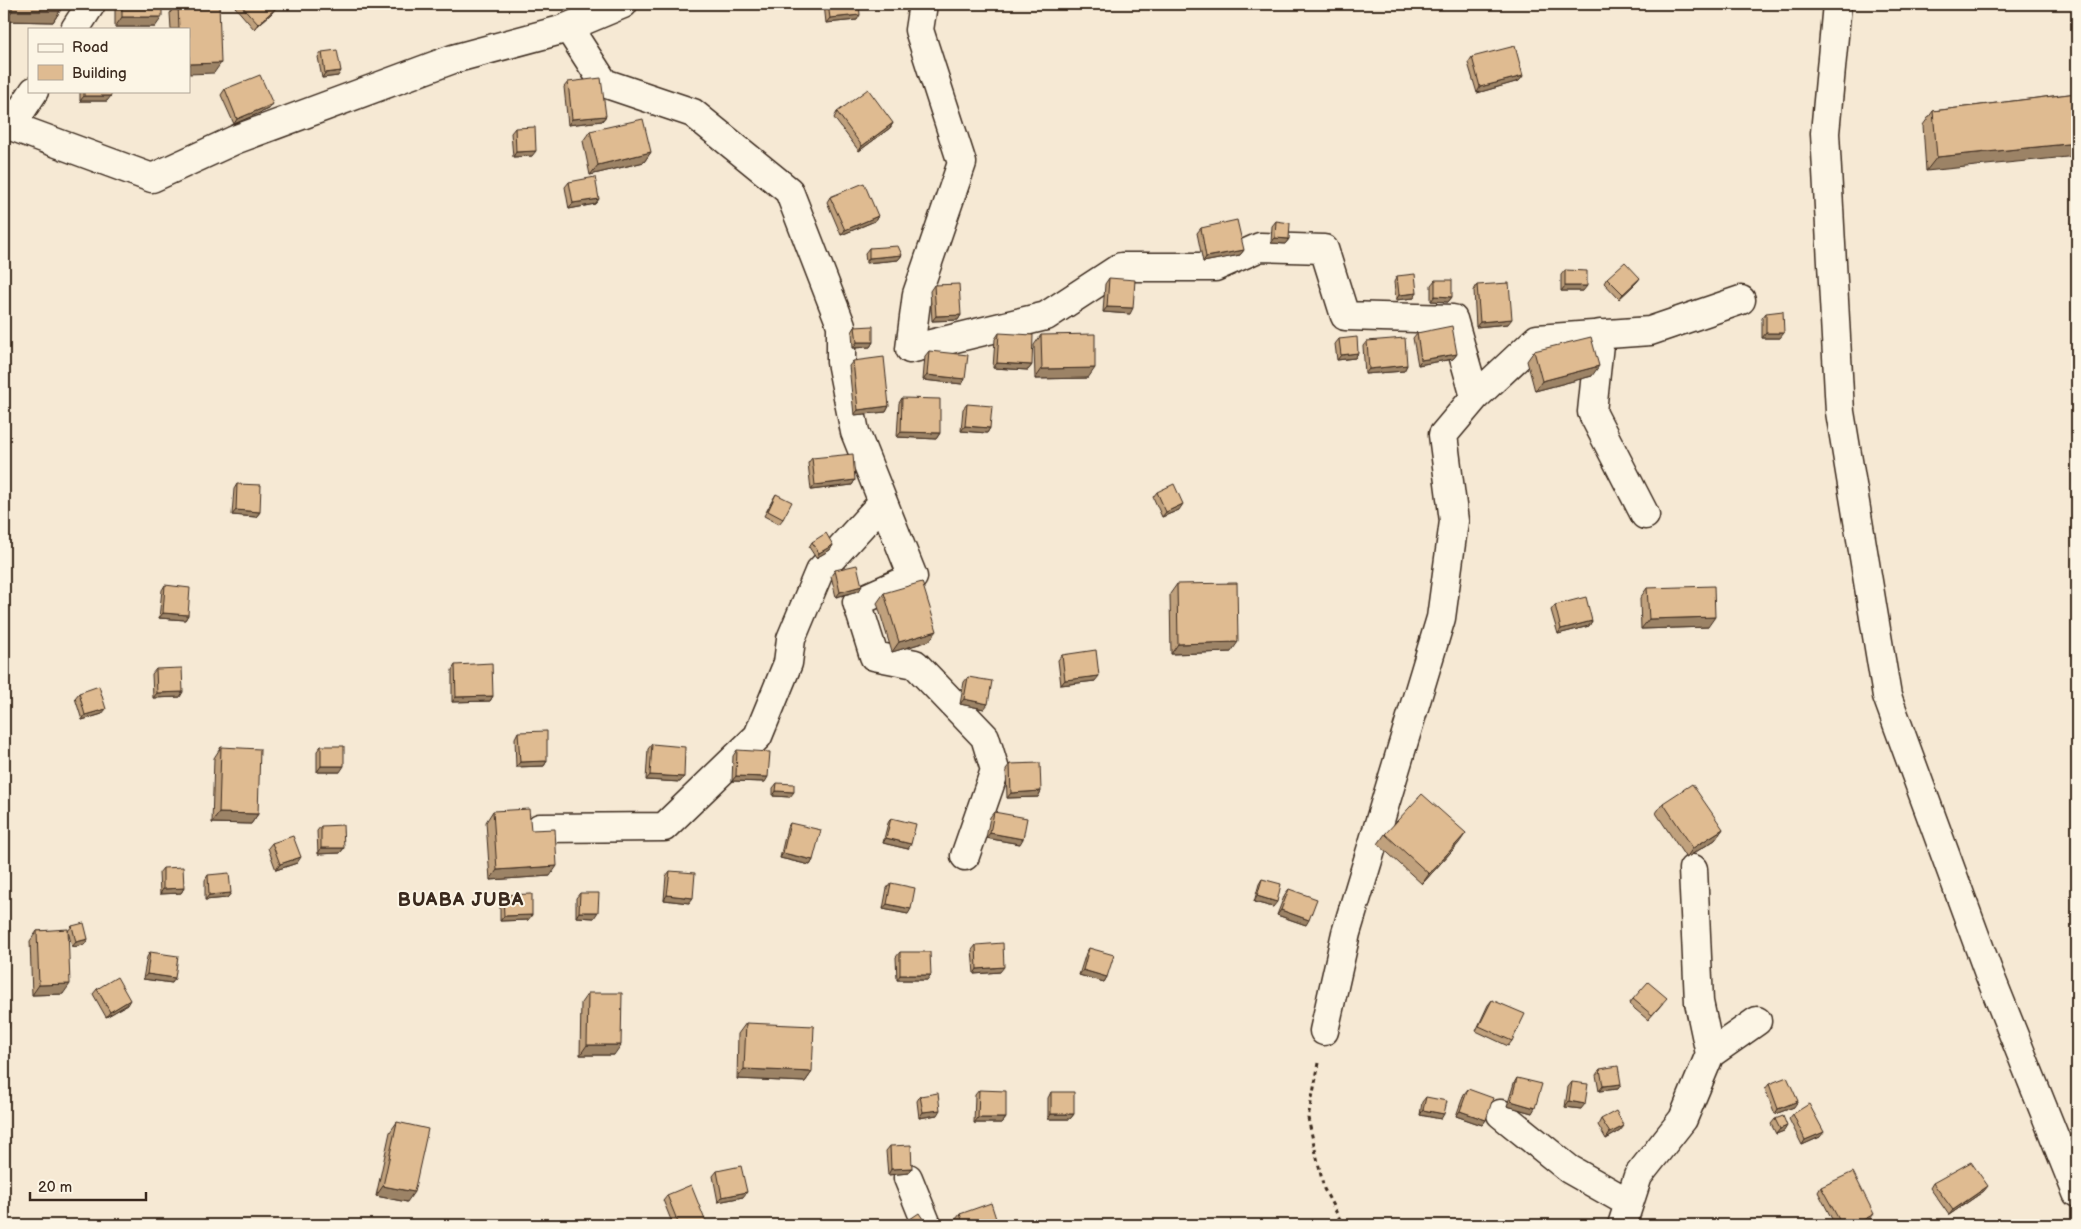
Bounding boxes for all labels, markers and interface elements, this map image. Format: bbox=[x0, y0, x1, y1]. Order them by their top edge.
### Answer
legend bbox=[28, 28, 190, 92]
text: Road bbox=[72, 38, 108, 57]
text: Building bbox=[72, 64, 127, 83]
district label: BUABA JUBA bbox=[398, 889, 524, 912]
scale bar bbox=[30, 1169, 146, 1201]
text: 20 m bbox=[38, 1178, 72, 1197]

